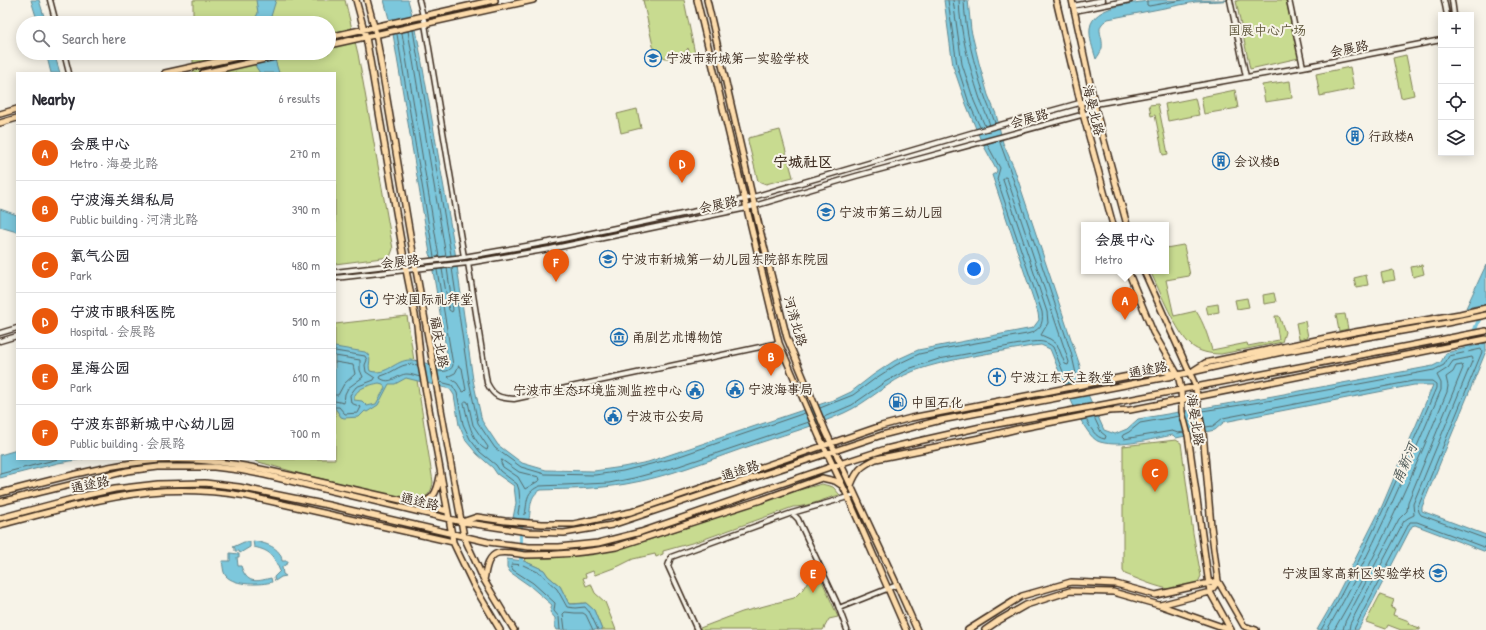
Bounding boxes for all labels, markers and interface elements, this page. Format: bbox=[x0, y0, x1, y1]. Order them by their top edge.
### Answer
map controls bbox=[1438, 12, 1474, 156]
button: + bbox=[1438, 12, 1474, 48]
search box bbox=[16, 16, 336, 60]
park label: 国展中心广场 bbox=[1228, 21, 1306, 39]
icon: search bbox=[30, 27, 52, 49]
text: Search here bbox=[62, 28, 126, 49]
street label: 会展路 bbox=[1328, 35, 1370, 61]
school or university icon: 宁波市新城第一实验学校 bbox=[643, 48, 663, 68]
button: − bbox=[1438, 48, 1474, 84]
place label: 宁波市新城第一实验学校 bbox=[666, 49, 809, 67]
street label: 海晏北路 bbox=[1079, 83, 1109, 137]
button: locate bbox=[1438, 84, 1474, 120]
text: Nearby bbox=[32, 87, 75, 110]
text: 6 results bbox=[279, 89, 320, 107]
street label: 会展路 bbox=[1008, 104, 1050, 132]
button: layers bbox=[1438, 120, 1474, 156]
building icon: 行政楼A bbox=[1345, 126, 1365, 146]
place label: 行政楼A bbox=[1368, 127, 1414, 145]
text: 会展中心 bbox=[70, 133, 130, 154]
text: A bbox=[42, 144, 48, 162]
text: 270 m bbox=[290, 144, 320, 162]
pin: D bbox=[669, 150, 695, 183]
district label: 宁城社区 bbox=[773, 151, 833, 172]
building icon: 会议楼B bbox=[1211, 151, 1231, 171]
place label: 会议楼B bbox=[1234, 152, 1280, 170]
text: Metro · 海晏北路 bbox=[70, 154, 158, 172]
text: 宁波海关缉私局 bbox=[70, 189, 175, 210]
street label: 会展路 bbox=[697, 191, 739, 217]
text: B bbox=[42, 200, 48, 218]
text: 390 m bbox=[292, 200, 320, 218]
school or university icon: 宁波市第三幼儿园 bbox=[816, 202, 836, 222]
place label: 宁波市第三幼儿园 bbox=[839, 203, 943, 221]
text: Public building · 河清北路 bbox=[70, 210, 198, 228]
popup bbox=[1081, 222, 1169, 274]
text: 会展中心 bbox=[1095, 229, 1155, 250]
text: 氧气公园 bbox=[70, 245, 130, 266]
pin: F bbox=[543, 249, 569, 282]
school or university icon: 宁波市新城第一幼儿园东院部东院园 bbox=[598, 249, 618, 269]
street label: 会展路 bbox=[380, 250, 420, 272]
place label: 宁波市新城第一幼儿园东院部东院园 bbox=[621, 250, 829, 268]
text: Metro bbox=[1095, 250, 1123, 268]
text: C bbox=[41, 256, 49, 274]
text: 480 m bbox=[292, 256, 320, 274]
your location bbox=[964, 259, 984, 279]
text: Park bbox=[70, 266, 92, 284]
pin: A bbox=[1112, 287, 1138, 320]
church icon: 宁波国际礼拜堂 bbox=[359, 289, 379, 309]
place label: 宁波国际礼拜堂 bbox=[382, 290, 473, 308]
street label: 河清北路 bbox=[780, 294, 812, 348]
text: 宁波市眼科医院 bbox=[70, 301, 175, 322]
text: D bbox=[42, 312, 48, 330]
text: 510 m bbox=[292, 312, 320, 330]
street label: 福庆北路 bbox=[427, 315, 453, 369]
text: Hospital · 会展路 bbox=[70, 322, 155, 340]
museum icon: 甬剧艺术博物馆 bbox=[609, 327, 629, 347]
place label: 甬剧艺术博物馆 bbox=[632, 328, 723, 346]
pin: B bbox=[758, 343, 784, 376]
street label: 通途路 bbox=[1127, 356, 1169, 382]
text: 星海公园 bbox=[70, 357, 130, 378]
church icon: 宁波江东天主教堂 bbox=[987, 367, 1007, 387]
text: E bbox=[42, 368, 48, 386]
text: 610 m bbox=[292, 368, 320, 386]
place label: 宁波江东天主教堂 bbox=[1010, 368, 1114, 386]
text: Park bbox=[70, 378, 92, 396]
public building icon: 宁波海事局 bbox=[725, 379, 745, 399]
public building icon: 宁波市生态环境监测监控中心 bbox=[685, 380, 705, 400]
place label: 宁波海事局 bbox=[748, 380, 813, 398]
place label: 宁波市生态环境监测监控中心 bbox=[513, 381, 682, 399]
fuel station icon: 中国石化 bbox=[888, 392, 908, 412]
place label: 中国石化 bbox=[911, 393, 963, 411]
street label: 海晏北路 bbox=[1183, 393, 1209, 447]
public building icon: 宁波市公安局 bbox=[603, 406, 623, 426]
place label: 宁波市公安局 bbox=[626, 407, 704, 425]
text: 宁波东部新城中心幼儿园 bbox=[70, 413, 235, 434]
text: F bbox=[43, 424, 47, 442]
text: 700 m bbox=[290, 424, 320, 442]
text: Public building · 会展路 bbox=[70, 434, 185, 452]
water label: 甬新河 bbox=[1387, 438, 1422, 486]
street label: 通途路 bbox=[719, 455, 761, 485]
pin: C bbox=[1142, 459, 1168, 492]
street label: 通途路 bbox=[69, 471, 111, 497]
street label: 通途路 bbox=[399, 488, 441, 514]
pin: E bbox=[800, 560, 826, 593]
school or university icon: 宁波国家高新区实验学校 bbox=[1428, 563, 1448, 583]
place label: 宁波国家高新区实验学校 bbox=[1282, 564, 1425, 582]

